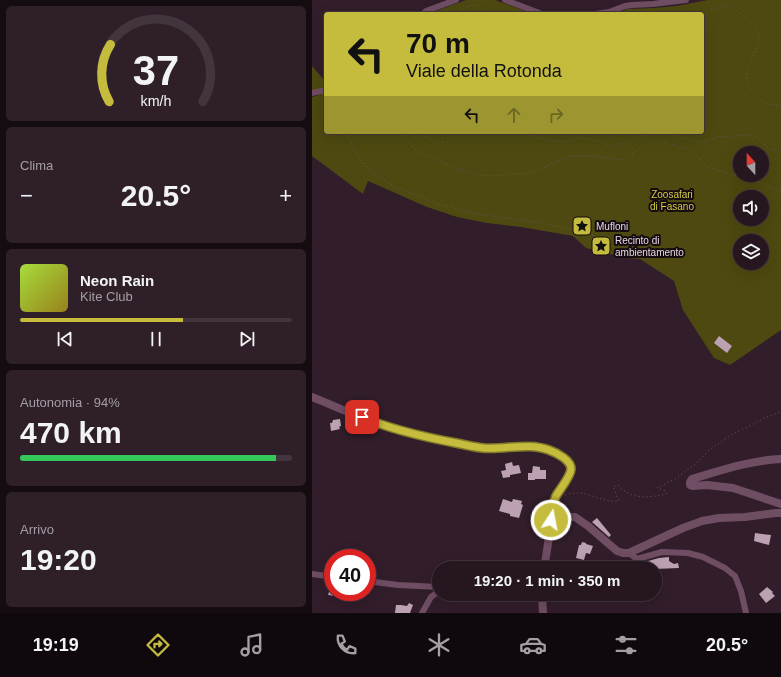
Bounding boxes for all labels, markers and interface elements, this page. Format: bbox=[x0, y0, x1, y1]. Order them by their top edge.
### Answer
icon: left bbox=[340, 28, 392, 80]
text: 70 m bbox=[406, 28, 470, 59]
text: 37 bbox=[133, 47, 179, 94]
text: Viale della Rotonda bbox=[406, 61, 562, 81]
text: km/h bbox=[141, 92, 172, 108]
icon: left bbox=[461, 104, 483, 126]
icon: ahead bbox=[503, 104, 525, 126]
icon: right bbox=[545, 104, 567, 126]
north arrow bbox=[733, 146, 769, 182]
map controls bbox=[733, 146, 769, 270]
text: Clima bbox=[20, 158, 53, 173]
text: 20.5° bbox=[121, 179, 191, 212]
text: − bbox=[20, 183, 33, 208]
text: + bbox=[279, 183, 292, 208]
park label: Zoosafari di Fasano bbox=[650, 189, 694, 212]
button: sound bbox=[733, 190, 769, 226]
place icon: Mufloni bbox=[571, 215, 593, 237]
place label: Mufloni bbox=[596, 221, 628, 232]
button: layers bbox=[733, 234, 769, 270]
place icon: Recinto di ambientamento bbox=[590, 235, 612, 257]
place label: Recinto di ambientamento bbox=[615, 235, 684, 258]
text: Neon Rain bbox=[80, 272, 154, 289]
text: Kite Club bbox=[80, 289, 133, 304]
icon: previous bbox=[54, 328, 76, 350]
icon: pause bbox=[145, 328, 167, 350]
icon: next bbox=[236, 328, 258, 350]
text: Autonomia · 94% bbox=[20, 395, 120, 410]
pin bbox=[345, 400, 379, 434]
icon: arrive bbox=[351, 406, 373, 428]
text: 470 km bbox=[20, 416, 122, 449]
position arrow bbox=[530, 499, 572, 541]
text: Arrivo bbox=[20, 522, 54, 537]
text: 19:20 bbox=[20, 543, 97, 576]
speed limit sign: 40 bbox=[324, 549, 376, 601]
text: 19:20 · 1 min · 350 m bbox=[474, 572, 620, 589]
icon: directions bbox=[144, 631, 172, 659]
icon: music bbox=[238, 631, 266, 659]
icon: phone bbox=[332, 631, 360, 659]
icon: climate bbox=[425, 631, 453, 659]
icon: car bbox=[519, 631, 547, 659]
icon: filters bbox=[612, 631, 640, 659]
text: 19:19 bbox=[33, 635, 79, 655]
text: 20.5° bbox=[706, 635, 748, 655]

